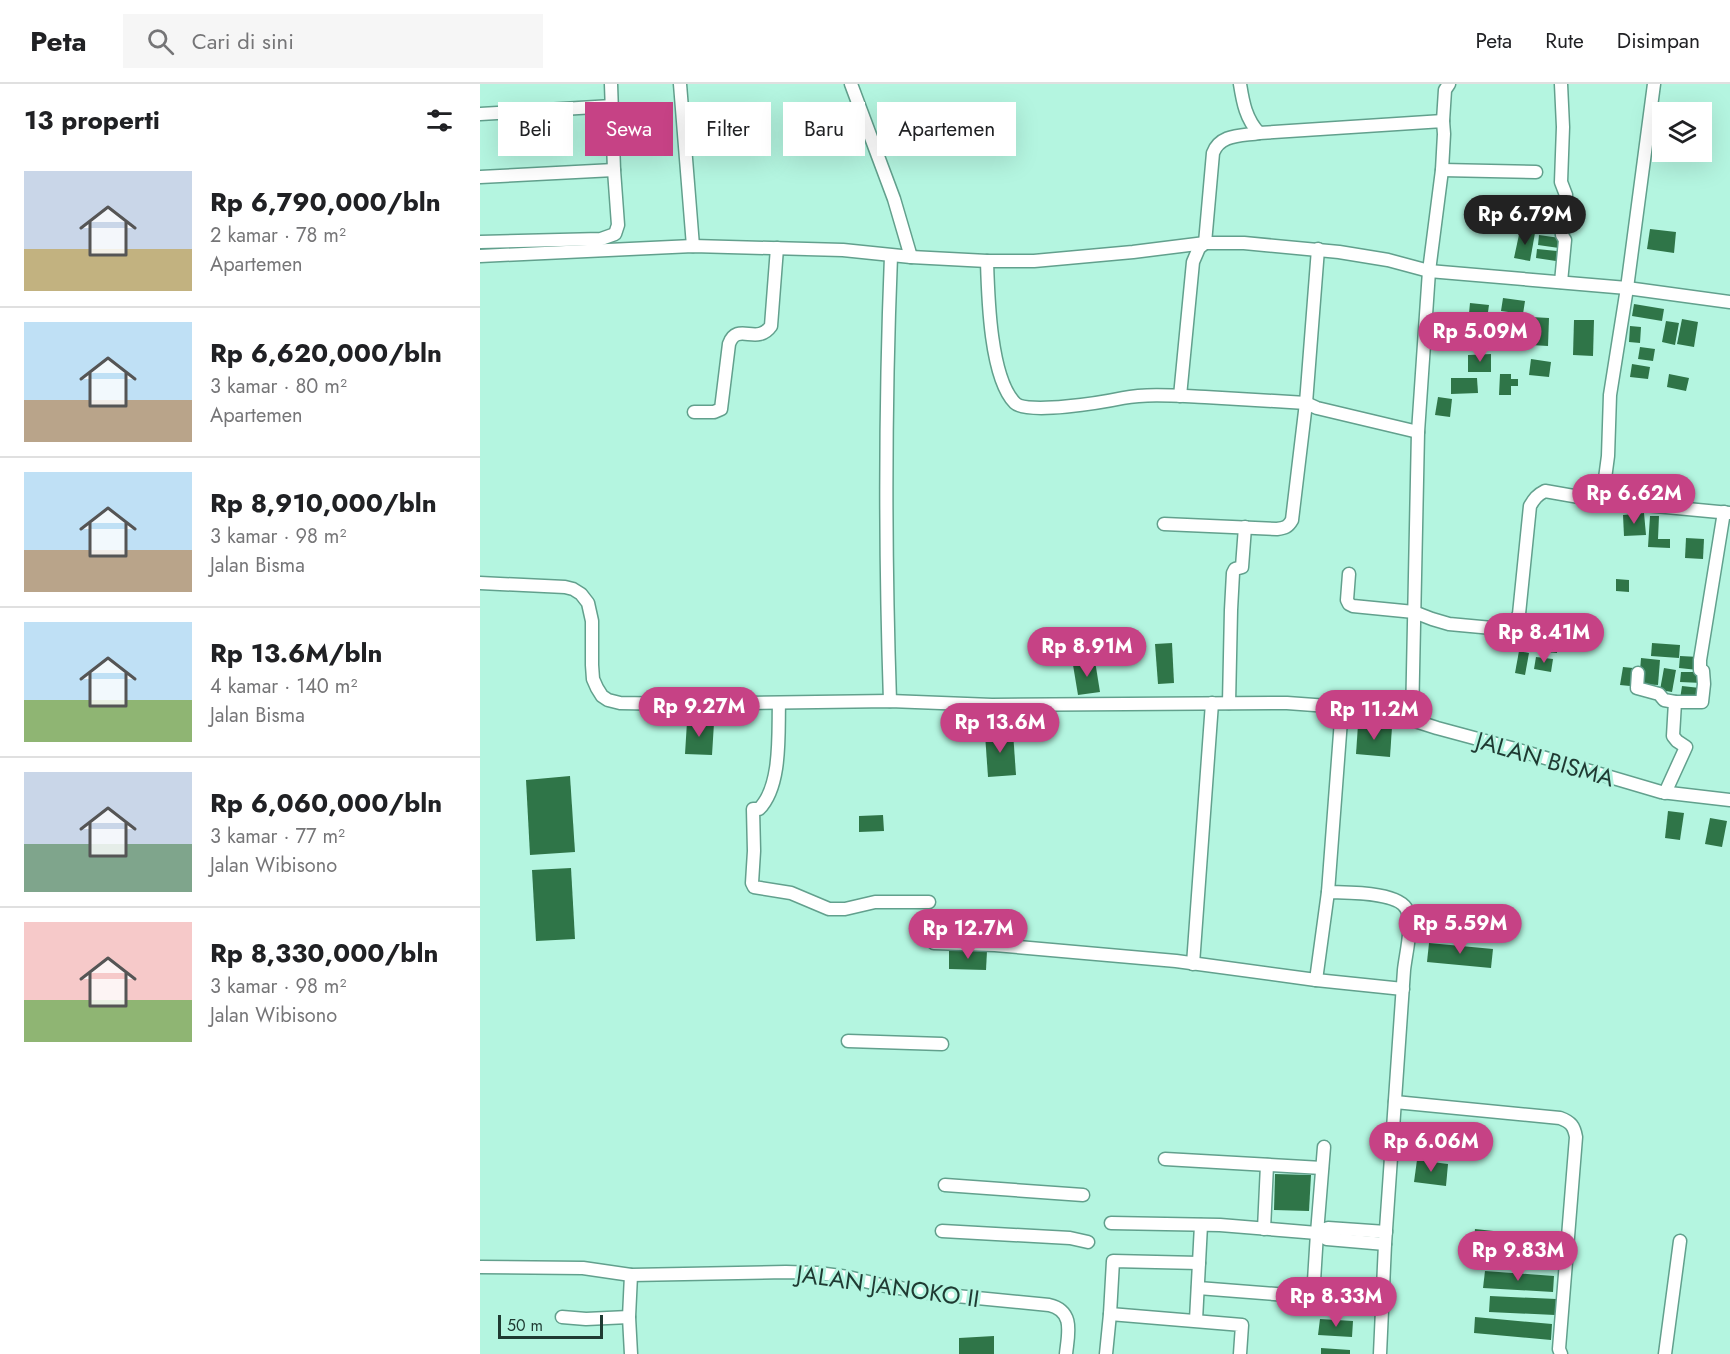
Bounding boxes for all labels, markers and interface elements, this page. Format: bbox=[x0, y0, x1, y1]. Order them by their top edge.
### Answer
search box bbox=[123, 14, 543, 68]
text: Peta bbox=[30, 21, 87, 62]
icon: search bbox=[144, 25, 177, 58]
text: Cari di sini bbox=[192, 25, 294, 57]
text: Peta bbox=[1475, 26, 1512, 56]
text: Rute bbox=[1545, 26, 1584, 56]
text: Disimpan bbox=[1617, 26, 1700, 56]
text: 13 properti bbox=[24, 101, 160, 139]
chip: Beli bbox=[498, 102, 573, 156]
chip: Sewa bbox=[585, 102, 673, 156]
chip: Filter bbox=[685, 102, 771, 156]
chip: Baru bbox=[783, 102, 865, 156]
chip: Apartemen bbox=[877, 102, 1016, 156]
map controls bbox=[1652, 102, 1712, 162]
button: layers bbox=[1652, 102, 1712, 162]
icon: filters bbox=[423, 104, 456, 137]
text: Rp 6,790,000/bln bbox=[210, 183, 441, 221]
icon: home bbox=[72, 195, 144, 267]
pin: Rp 6.79M bbox=[1463, 195, 1587, 246]
text: Rp 6.79M bbox=[1478, 200, 1572, 229]
text: 2 kamar · 78 m² bbox=[210, 221, 346, 250]
text: Apartemen bbox=[210, 250, 303, 279]
pin: Rp 5.09M bbox=[1418, 312, 1542, 363]
text: Rp 5.09M bbox=[1432, 317, 1528, 346]
text: Rp 6,620,000/bln bbox=[210, 334, 442, 372]
icon: home bbox=[72, 346, 144, 418]
text: 3 kamar · 80 m² bbox=[210, 372, 347, 401]
text: Apartemen bbox=[210, 401, 303, 430]
pin: Rp 6.62M bbox=[1572, 474, 1696, 525]
text: Rp 6.62M bbox=[1586, 479, 1682, 508]
text: Rp 8,910,000/bln bbox=[210, 484, 437, 522]
icon: home bbox=[72, 496, 144, 568]
text: 3 kamar · 98 m² bbox=[210, 522, 346, 551]
text: Jalan Bisma bbox=[210, 551, 305, 580]
pin: Rp 8.41M bbox=[1482, 613, 1606, 664]
text: Rp 8.41M bbox=[1498, 618, 1590, 647]
pin: Rp 8.91M bbox=[1025, 627, 1149, 678]
text: Rp 8.91M bbox=[1041, 632, 1133, 661]
text: Rp 13.6M/bln bbox=[210, 634, 382, 672]
icon: home bbox=[72, 646, 144, 718]
text: 4 kamar · 140 m² bbox=[210, 672, 357, 701]
pin: Rp 9.27M bbox=[637, 687, 761, 738]
pin: Rp 11.2M bbox=[1312, 690, 1436, 741]
text: Rp 9.27M bbox=[653, 692, 745, 721]
text: Rp 11.2M bbox=[1329, 695, 1419, 724]
text: Jalan Bisma bbox=[210, 701, 305, 730]
pin: Rp 13.6M bbox=[938, 703, 1062, 754]
text: Rp 13.6M bbox=[954, 708, 1046, 737]
street label: JALAN BISMA bbox=[1469, 722, 1618, 795]
text: Rp 6,060,000/bln bbox=[210, 784, 442, 822]
icon: home bbox=[72, 796, 144, 868]
text: 3 kamar · 77 m² bbox=[210, 822, 345, 851]
text: Jalan Wibisono bbox=[210, 851, 337, 880]
pin: Rp 5.59M bbox=[1398, 904, 1522, 955]
pin: Rp 12.7M bbox=[906, 909, 1030, 960]
text: Rp 5.59M bbox=[1413, 909, 1507, 938]
text: Rp 12.7M bbox=[923, 914, 1013, 943]
text: Rp 8,330,000/bln bbox=[210, 934, 438, 972]
icon: home bbox=[72, 946, 144, 1018]
text: 3 kamar · 98 m² bbox=[210, 972, 346, 1001]
text: Jalan Wibisono bbox=[210, 1001, 337, 1030]
pin: Rp 6.06M bbox=[1369, 1122, 1493, 1173]
text: Rp 6.06M bbox=[1383, 1127, 1479, 1156]
pin: Rp 9.83M bbox=[1456, 1231, 1580, 1282]
text: Rp 9.83M bbox=[1472, 1236, 1564, 1265]
street label: JALAN JANOKO II bbox=[791, 1255, 982, 1316]
pin: Rp 8.33M bbox=[1274, 1277, 1398, 1328]
text: Rp 8.33M bbox=[1290, 1282, 1382, 1311]
scale bar bbox=[498, 1312, 603, 1340]
text: 50 m bbox=[507, 1314, 543, 1337]

